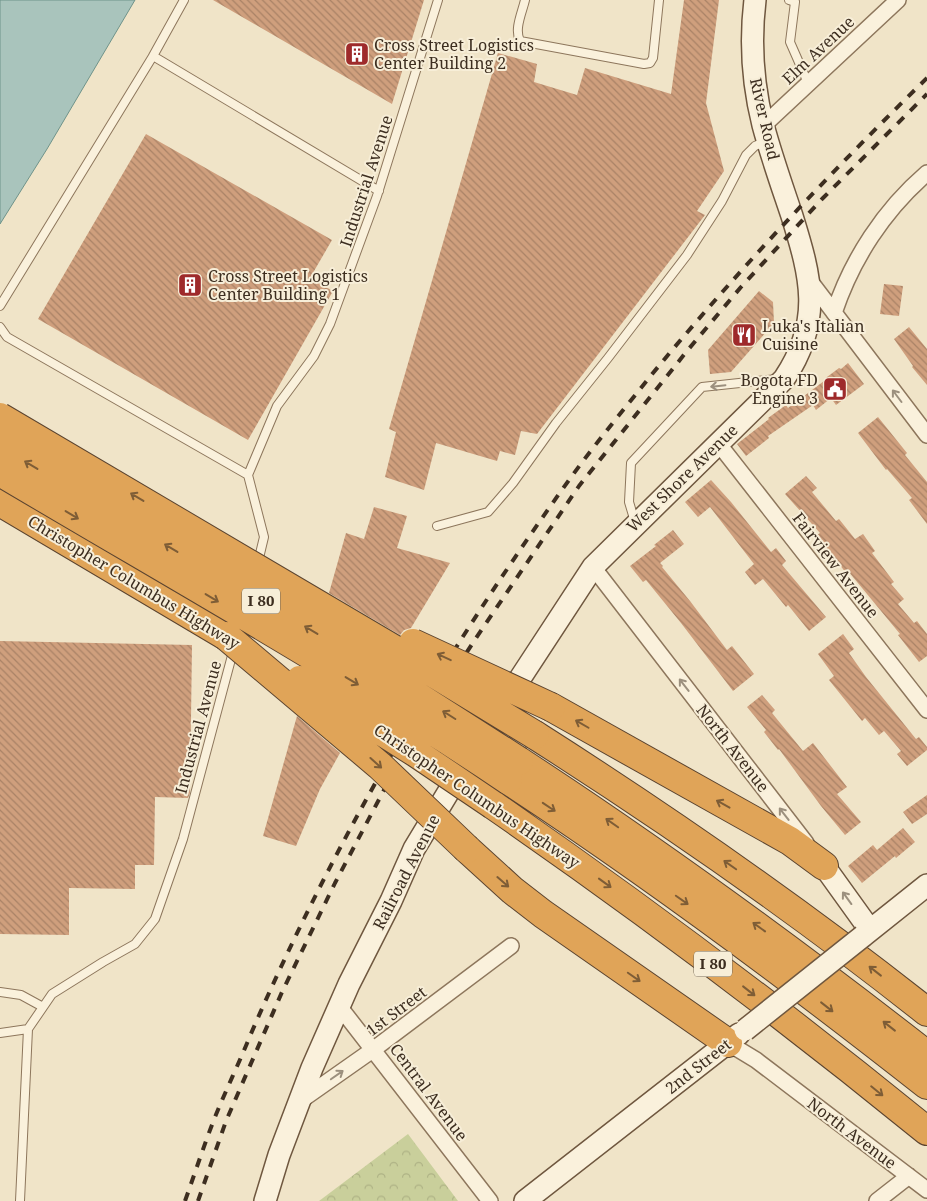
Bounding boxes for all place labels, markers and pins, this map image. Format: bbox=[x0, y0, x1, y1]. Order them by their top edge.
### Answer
place label: Cross Street Logistics Center Building 2 bbox=[374, 34, 534, 74]
building icon: Cross Street Logistics Center Building 2 bbox=[344, 41, 370, 67]
place label: Cross Street Logistics Center Building 1 bbox=[208, 265, 368, 305]
building icon: Cross Street Logistics Center Building 1 bbox=[177, 272, 203, 298]
place label: Luka's Italian Cuisine bbox=[762, 315, 865, 355]
restaurant icon: Luka's Italian Cuisine bbox=[731, 322, 757, 348]
place label: Bogota FD Engine 3 bbox=[741, 369, 818, 409]
public building icon: Bogota FD Engine 3 bbox=[822, 376, 848, 402]

